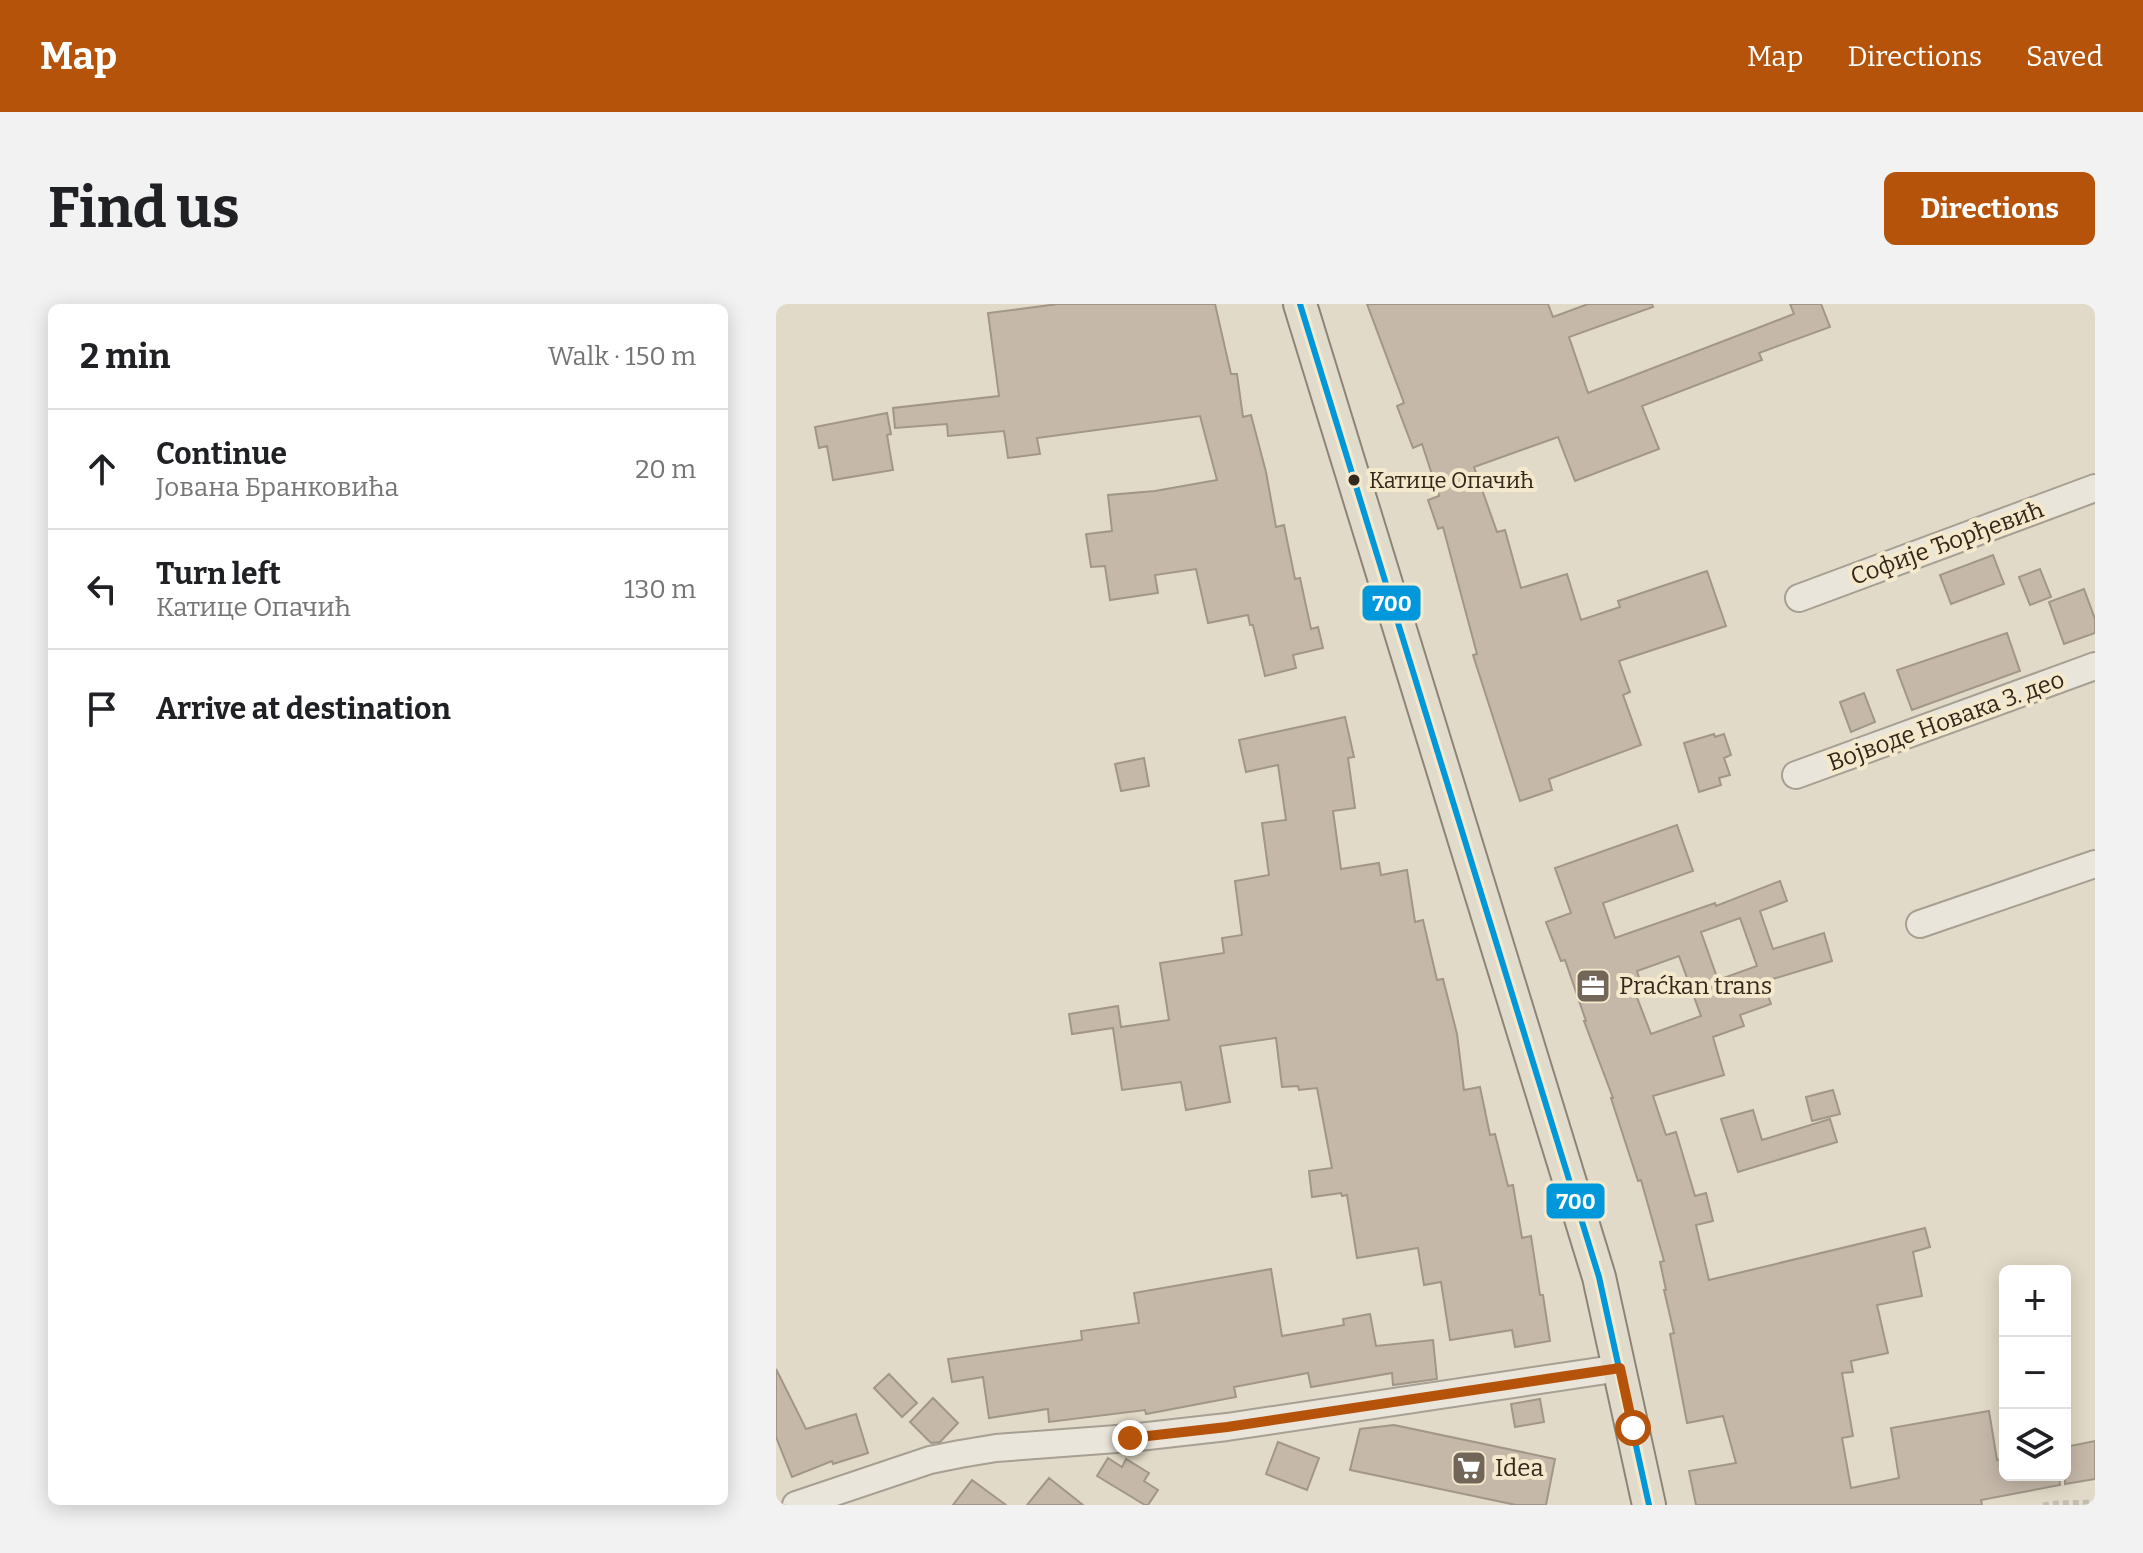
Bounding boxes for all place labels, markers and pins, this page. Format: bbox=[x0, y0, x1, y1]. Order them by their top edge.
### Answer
place label: Катице Опачић bbox=[1369, 467, 1534, 494]
marker: Катице Опачић bbox=[1346, 472, 1362, 488]
office icon: Praćkan trans bbox=[1574, 967, 1612, 1005]
place label: Praćkan trans bbox=[1619, 972, 1772, 1000]
supermarket icon: Idea bbox=[1450, 1449, 1488, 1487]
place label: Idea bbox=[1495, 1454, 1544, 1482]

